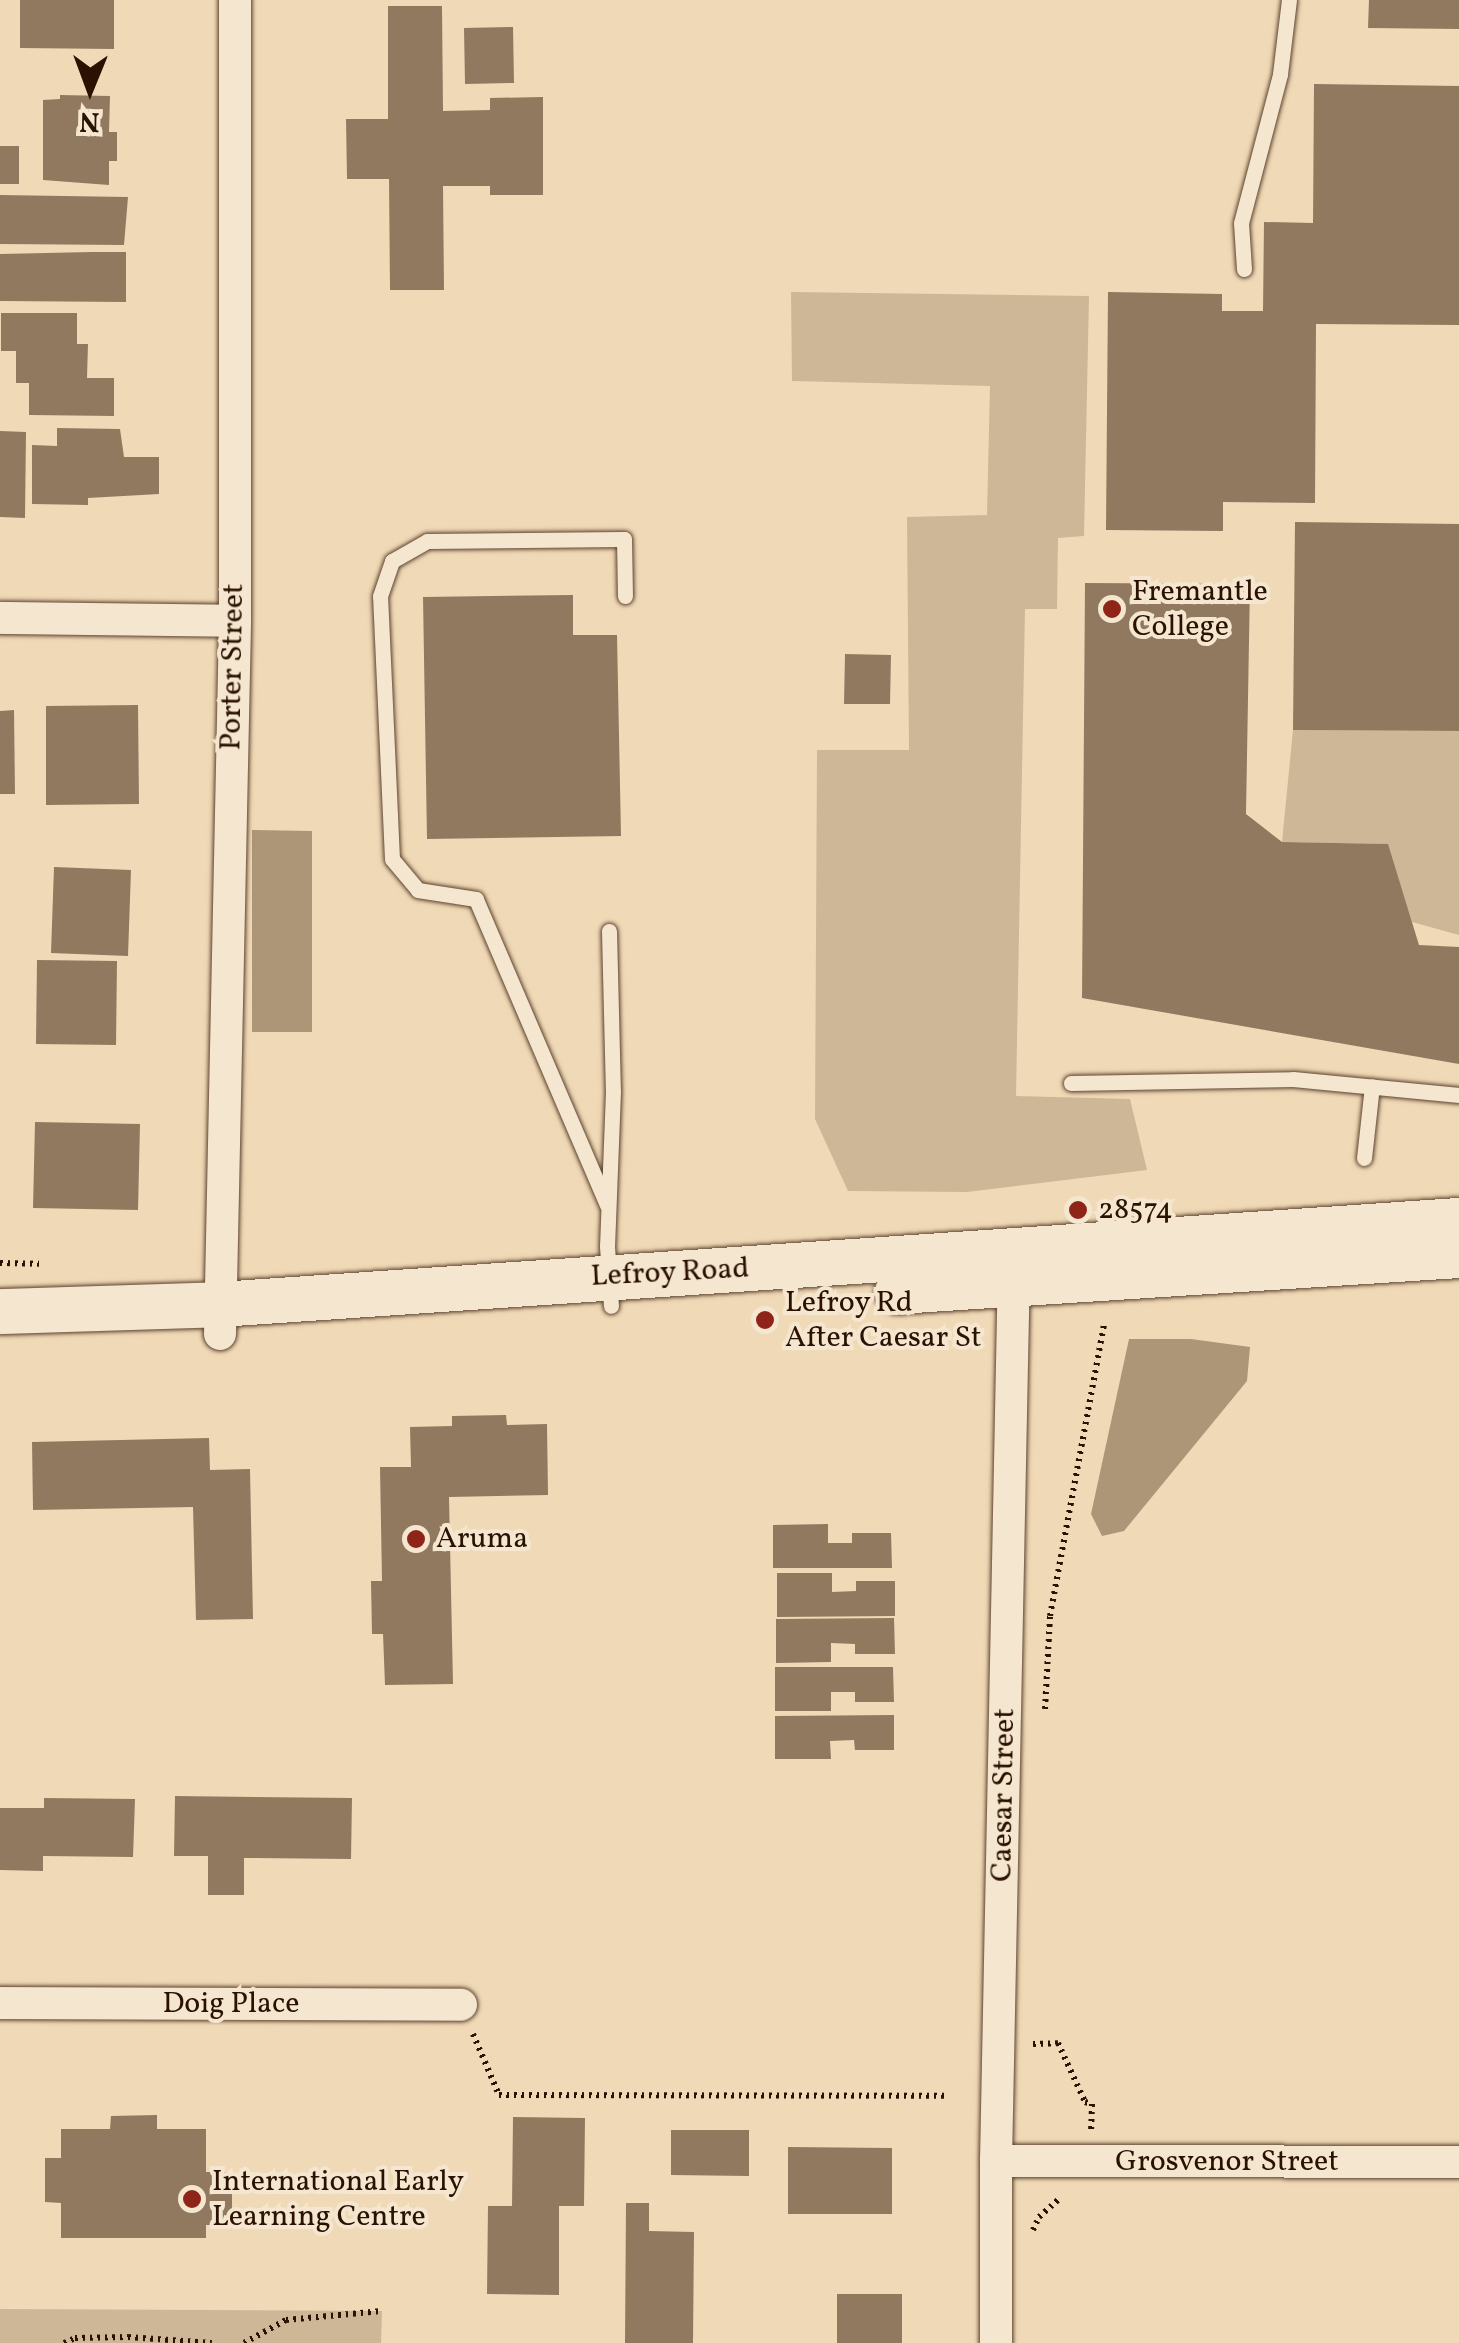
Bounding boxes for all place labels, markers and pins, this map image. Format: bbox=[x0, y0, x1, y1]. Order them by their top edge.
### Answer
place label: Fremantle College bbox=[1132, 574, 1268, 644]
marker: Fremantle College bbox=[1101, 598, 1123, 620]
place label: 28574 bbox=[1098, 1192, 1173, 1228]
marker: 28574 bbox=[1067, 1199, 1089, 1221]
place label: Lefroy Rd After Caesar St bbox=[785, 1285, 981, 1356]
marker: Lefroy Rd After Caesar St bbox=[754, 1309, 776, 1331]
place label: Aruma bbox=[436, 1521, 528, 1557]
marker: Aruma bbox=[405, 1528, 427, 1550]
place label: International Early Learning Centre bbox=[212, 2164, 464, 2234]
marker: International Early Learning Centre bbox=[181, 2188, 203, 2210]

